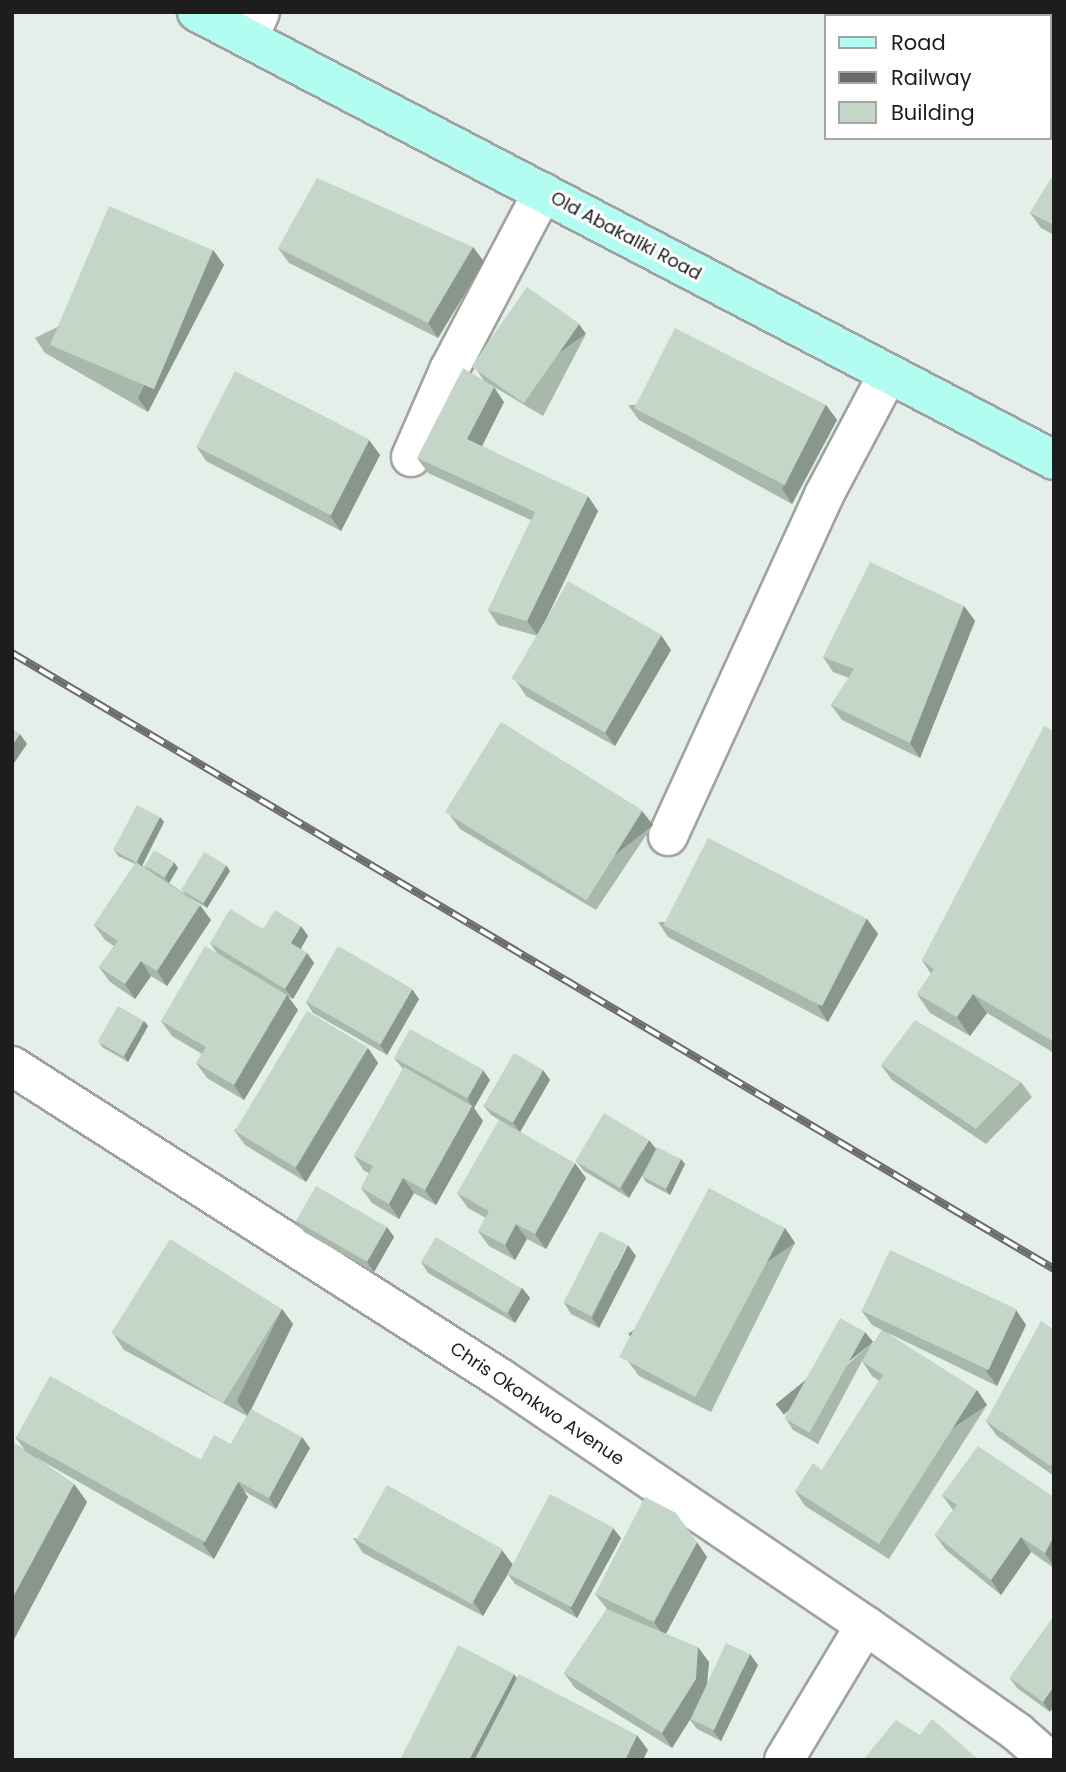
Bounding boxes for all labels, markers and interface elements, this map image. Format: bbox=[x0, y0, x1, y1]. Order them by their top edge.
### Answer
legend bbox=[824, 14, 1052, 140]
text: Road bbox=[891, 28, 946, 57]
text: Railway bbox=[891, 63, 972, 92]
text: Building bbox=[891, 98, 975, 127]
street label: Old Abakaliki Road bbox=[547, 187, 705, 285]
street label: Chris Okonkwo Avenue bbox=[446, 1338, 628, 1470]

